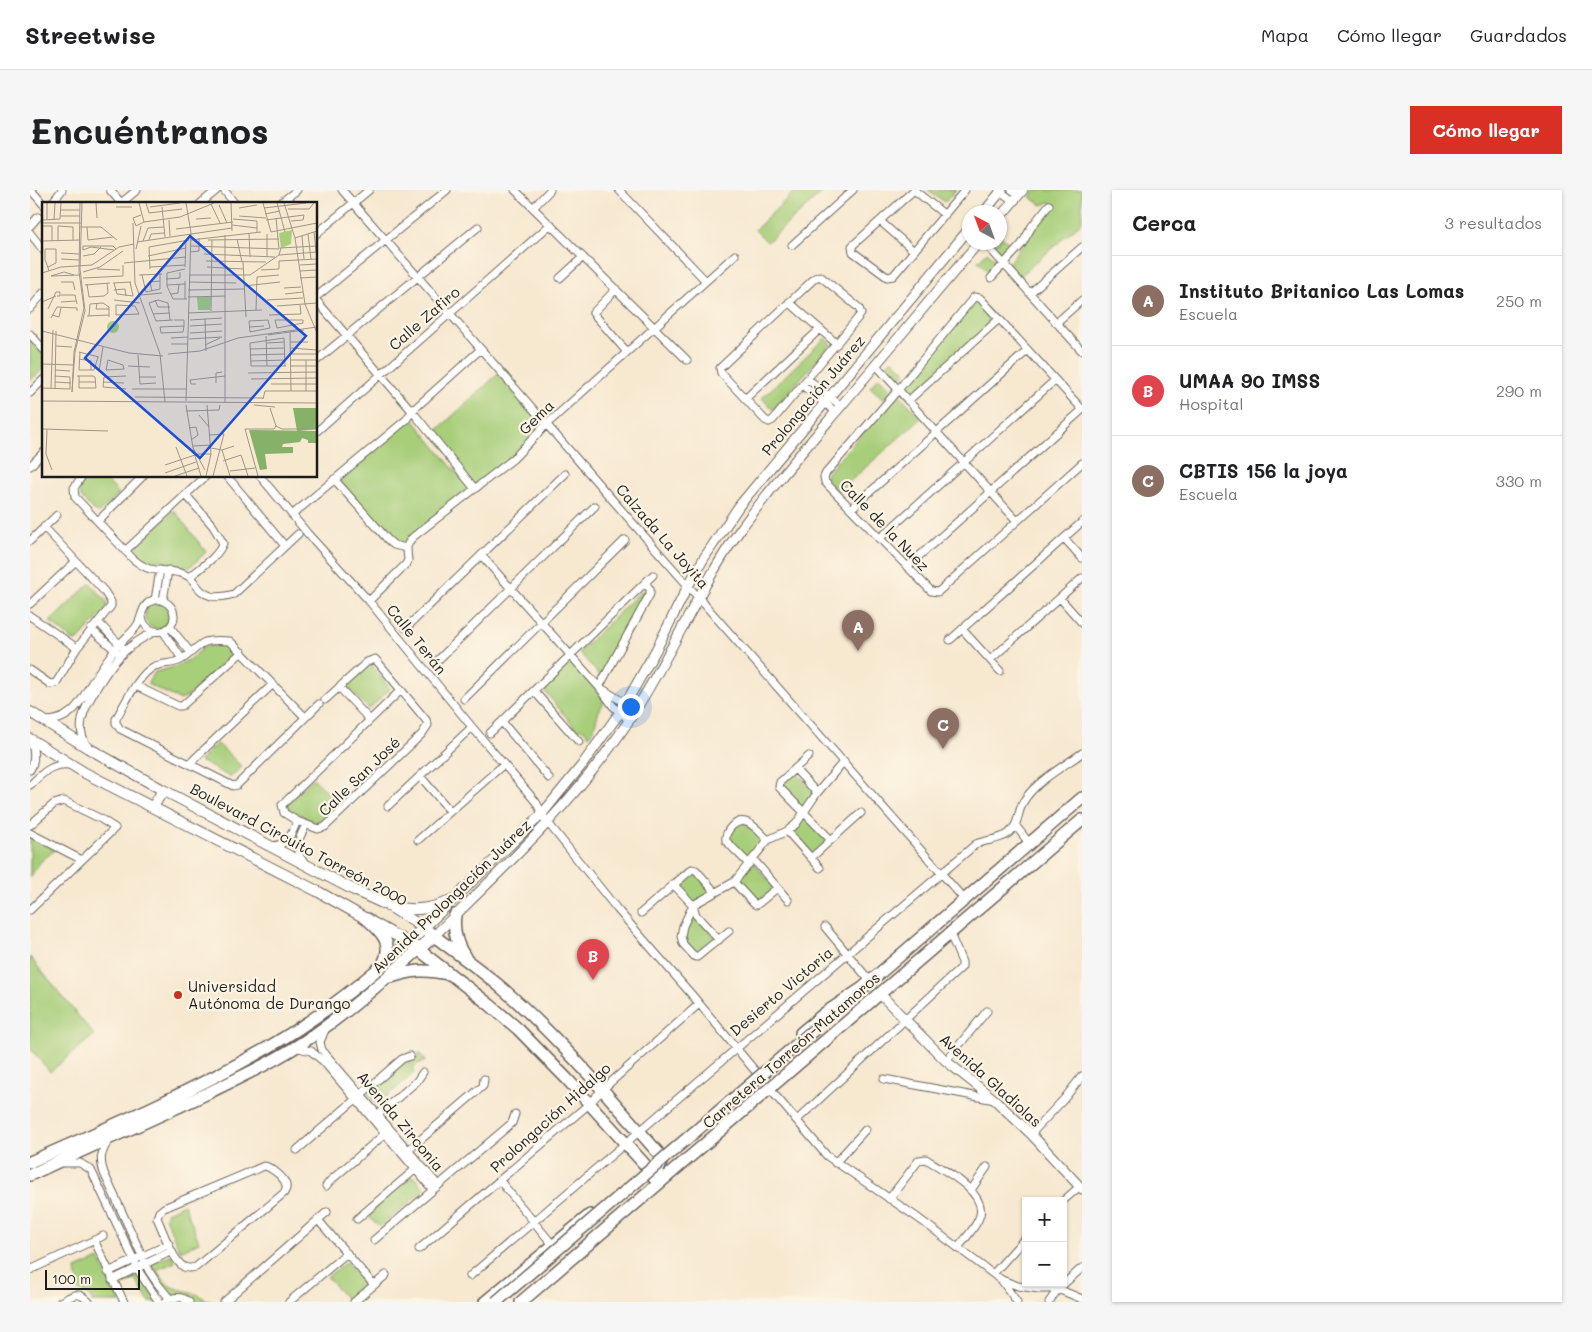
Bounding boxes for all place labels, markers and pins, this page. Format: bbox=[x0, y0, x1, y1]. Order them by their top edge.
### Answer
pin: A bbox=[842, 610, 874, 651]
pin: C bbox=[927, 708, 959, 749]
pin: B bbox=[577, 939, 609, 980]
place label: Universidad Autónoma de Durango bbox=[188, 976, 350, 1013]
marker: Universidad Autónoma de Durango bbox=[172, 989, 184, 1001]

